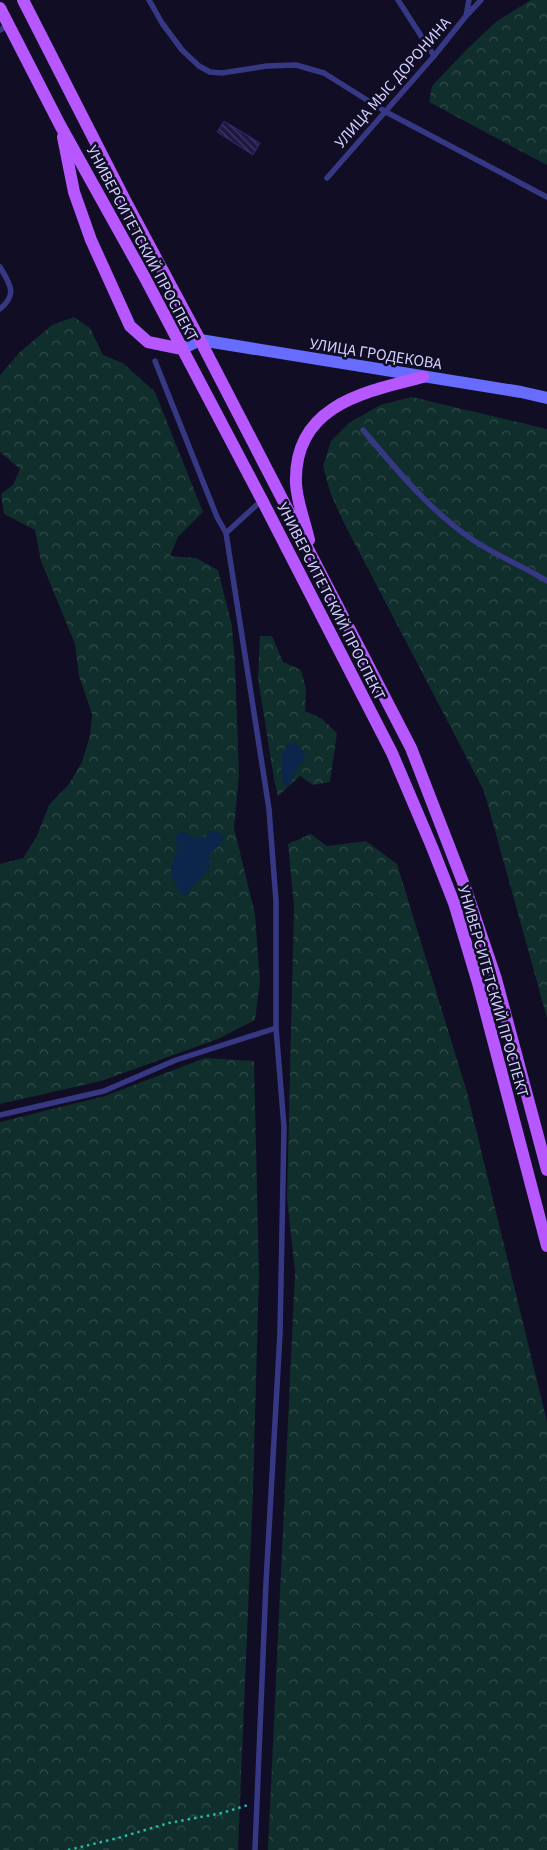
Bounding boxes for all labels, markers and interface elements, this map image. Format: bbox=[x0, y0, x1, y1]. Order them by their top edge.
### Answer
street label: УЛИЦА МЫС ДОРОНИНА bbox=[330, 12, 456, 153]
street label: УНИВЕРСИТЕТСКИЙ ПРОСПЕКТ bbox=[81, 141, 204, 346]
street label: УЛИЦА ГРОДЕКОВА bbox=[308, 333, 444, 375]
street label: УНИВЕРСИТЕТСКИЙ ПРОСПЕКТ bbox=[272, 499, 391, 705]
street label: УНИВЕРСИТЕТСКИЙ ПРОСПЕКТ bbox=[452, 883, 534, 1100]

